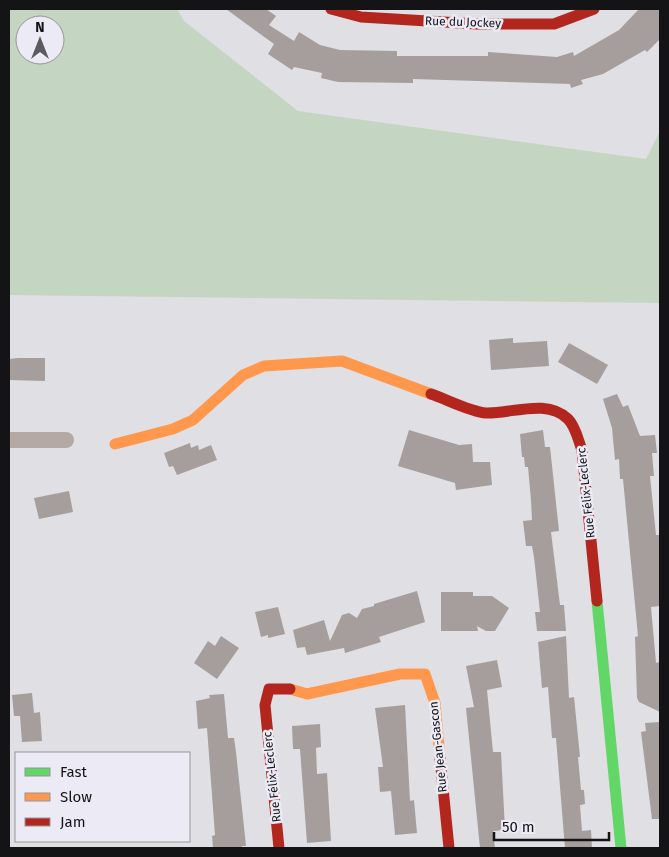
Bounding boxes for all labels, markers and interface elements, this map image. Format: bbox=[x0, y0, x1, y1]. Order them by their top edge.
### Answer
street label: Rue du Jockey bbox=[425, 14, 501, 30]
north arrow bbox=[15, 15, 65, 65]
text: N bbox=[35, 19, 45, 36]
street label: Rue Félix-Leclerc bbox=[574, 447, 598, 539]
street label: Rue Jean-Gascon bbox=[426, 701, 450, 793]
street label: Rue Félix-Leclerc bbox=[260, 731, 284, 823]
legend bbox=[15, 752, 190, 842]
text: Fast bbox=[60, 763, 87, 781]
text: Slow bbox=[60, 788, 92, 806]
scale bar bbox=[494, 810, 609, 842]
text: Jam bbox=[60, 813, 86, 831]
text: 50 m bbox=[502, 818, 535, 836]

